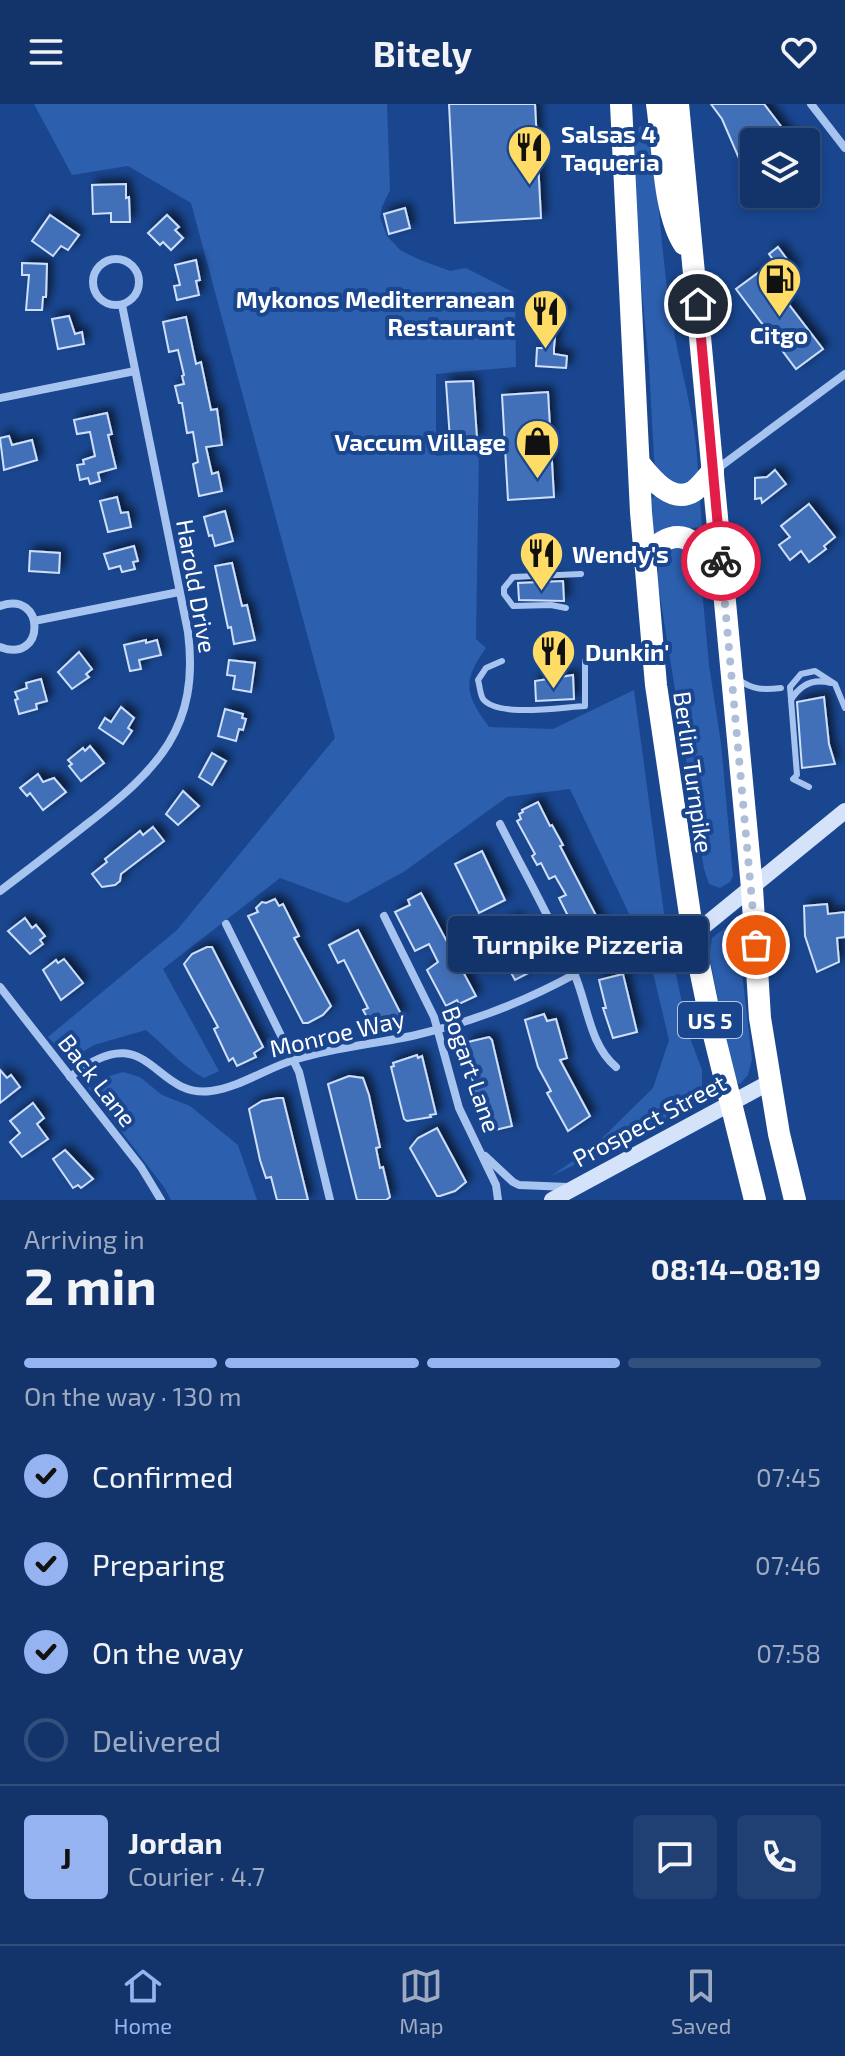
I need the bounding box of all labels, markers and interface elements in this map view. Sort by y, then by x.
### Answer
icon: menu [24,30,68,74]
icon: heart [777,30,821,74]
text: Bitely [373,31,472,74]
place label: Salsas 4 Taqueria [561,119,660,176]
restaurant icon: Salsas 4 Taqueria [506,123,554,186]
map controls [740,128,820,208]
button: layers [740,128,820,208]
fuel station icon: Citgo [755,256,803,319]
pin [664,270,732,338]
icon: home [676,282,720,326]
place label: Mykonos Mediterranean Restaurant [236,284,515,341]
restaurant icon: Mykonos Mediterranean Restaurant [522,288,570,351]
place label: Citgo [750,320,808,349]
shop icon: Vaccum Village [513,417,561,480]
place label: Vaccum Village [335,427,506,456]
street label: Harold Drive [171,517,223,655]
courier [681,521,761,601]
restaurant icon: Wendy's [517,529,565,592]
place label: Wendy's [572,539,669,568]
icon: bike [699,539,743,583]
restaurant icon: Dunkin' [530,627,578,690]
place label: Dunkin' [585,637,669,666]
street label: Berlin Turnpike [668,689,720,855]
pin [722,911,790,979]
callout: Turnpike Pizzeria [448,917,708,973]
icon: bag [734,923,778,967]
text: Turnpike Pizzeria [472,928,684,959]
street label: Bogart Lane [437,1002,507,1136]
road number: US 5 [678,1002,742,1038]
street label: Monroe Way [267,1003,408,1063]
street label: Back Lane [53,1028,143,1132]
street label: Prospect Street [568,1068,730,1172]
text: Arriving in [24,1223,145,1254]
text: 08:14–08:19 [651,1250,821,1286]
text: 2 min [24,1253,157,1315]
text: On the way · 130 m [24,1380,242,1411]
icon: check [24,1454,68,1498]
text: Confirmed [92,1458,233,1494]
text: 07:45 [756,1461,821,1492]
icon: check [24,1542,68,1586]
text: Preparing [92,1546,225,1582]
text: 07:46 [755,1549,821,1580]
icon: check [24,1630,68,1674]
text: On the way [92,1634,244,1670]
text: 07:58 [756,1637,821,1668]
text: Delivered [92,1722,221,1758]
button: chat [633,1815,717,1899]
button: phone [737,1815,821,1899]
text: Jordan [128,1824,223,1860]
text: J [60,1839,72,1875]
text: Courier · 4.7 [128,1860,265,1891]
tab: Home [114,1964,172,2038]
tab: Map [399,1964,444,2038]
tab: Saved [671,1964,731,2038]

